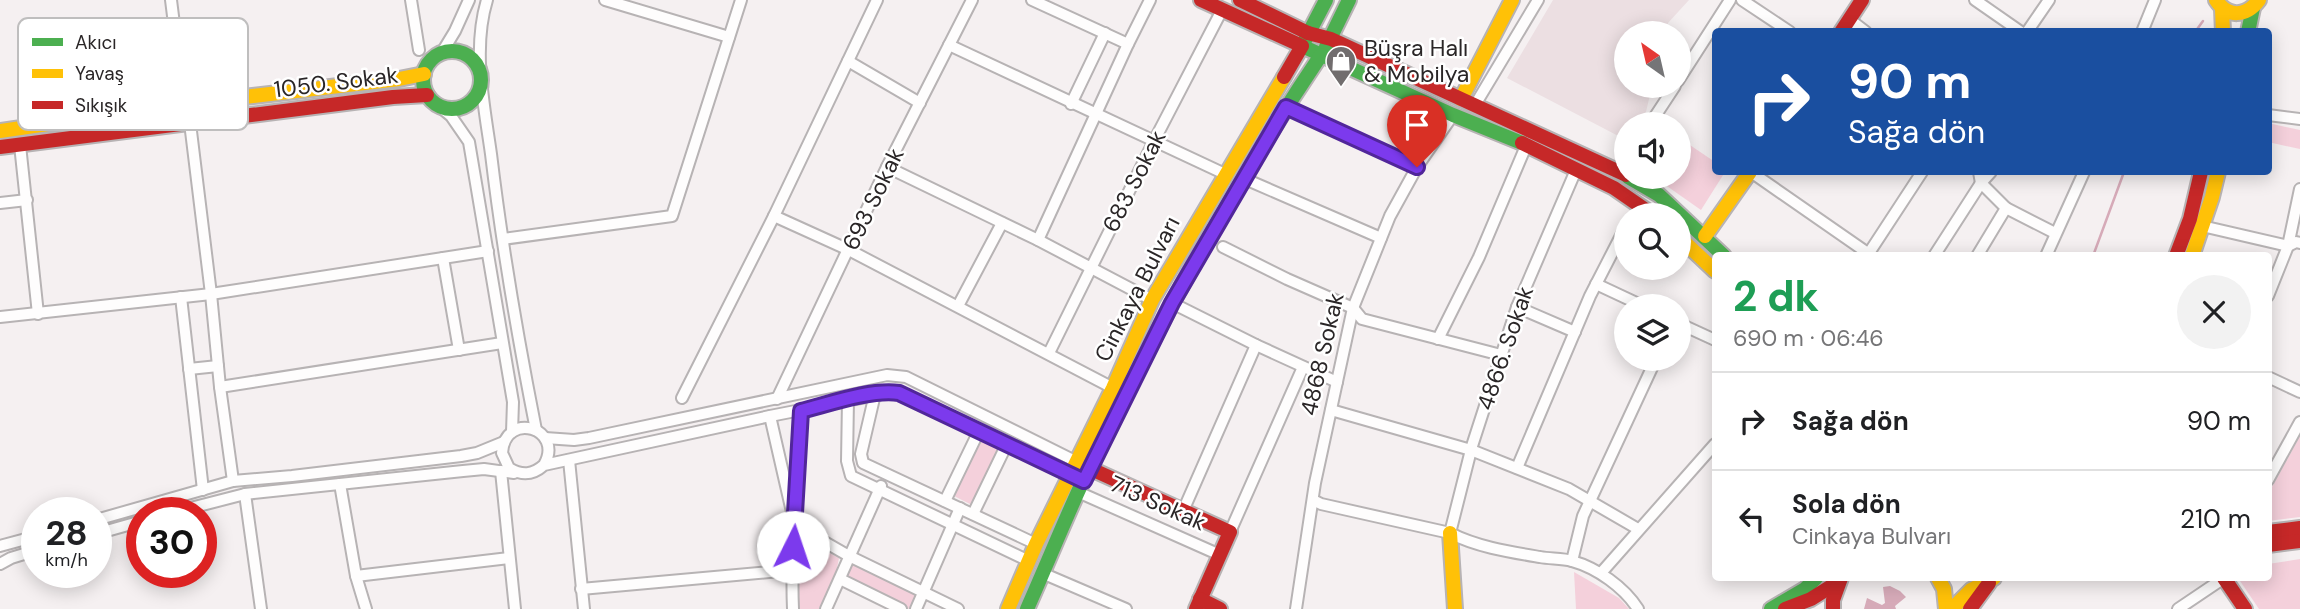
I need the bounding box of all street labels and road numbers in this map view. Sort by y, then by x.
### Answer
street label: 1050. Sokak [272,59,400,105]
street label: 683 Sokak [1095,125,1173,237]
street label: 693 Sokak [835,142,911,255]
street label: Cinkaya Bulvarı [1088,211,1186,367]
street label: 4866. Sokak [1470,282,1540,414]
street label: 4868 Sokak [1293,289,1351,418]
street label: 713 Sokak [1105,469,1211,538]

